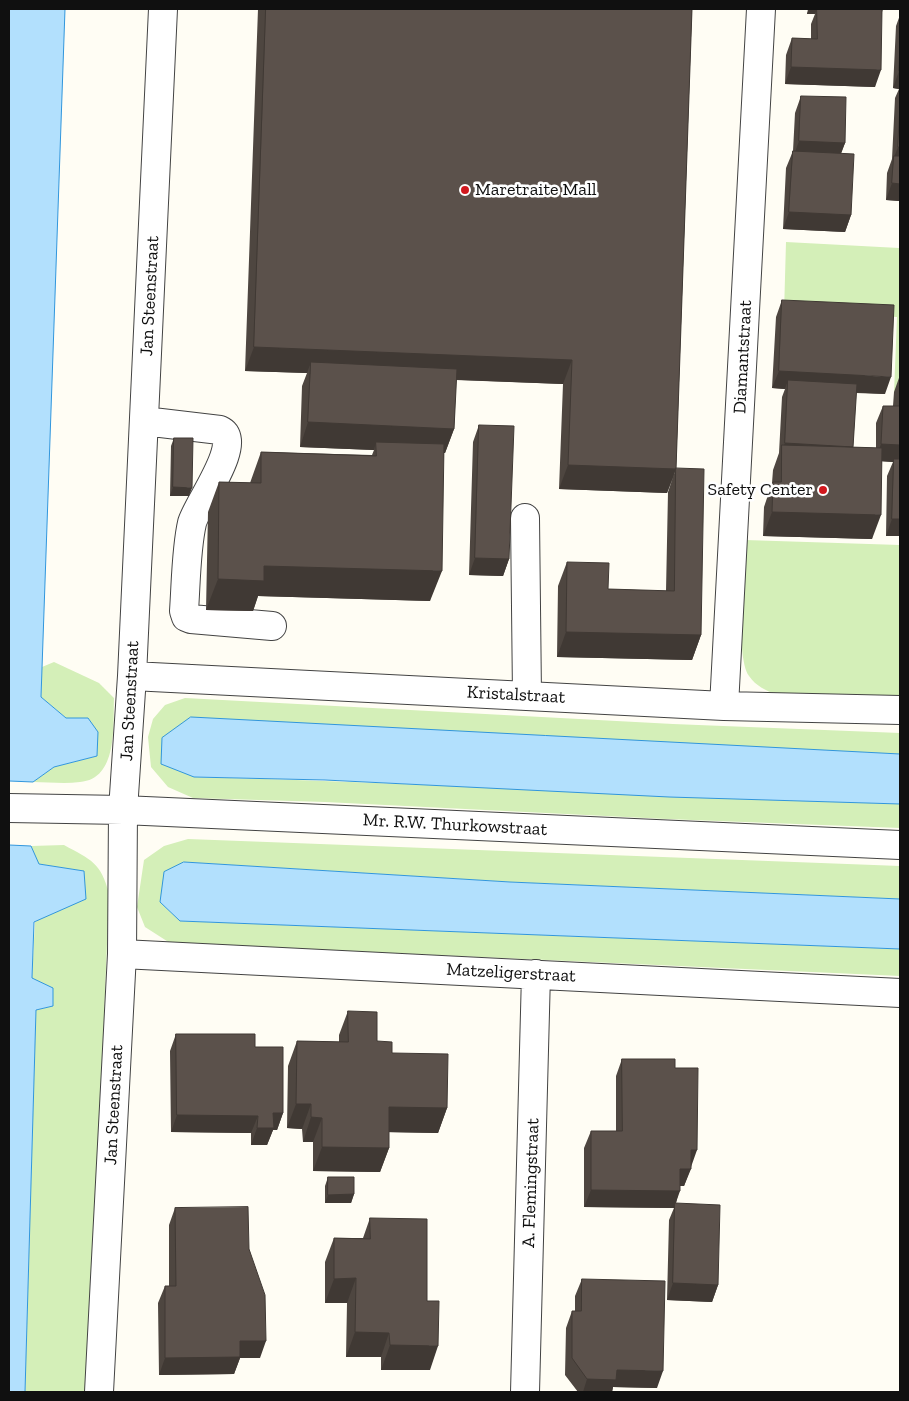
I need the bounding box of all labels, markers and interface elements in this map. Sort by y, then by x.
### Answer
place label: Maretraite Mall [475,179,597,201]
marker: Maretraite Mall [459,184,471,196]
street label: Jan Steenstraat [136,235,164,357]
street label: Diamantstraat [729,300,757,414]
place label: Safety Center [708,479,813,501]
marker: Safety Center [817,484,829,496]
street label: Jan Steenstraat [116,640,144,762]
street label: Kristalstraat [466,682,566,708]
street label: Mr. R.W. Thurkowstraat [362,809,548,841]
street label: Matzeligerstraat [446,959,576,987]
street label: Jan Steenstraat [100,1044,128,1166]
street label: A. Flemingstraat [518,1118,544,1248]

